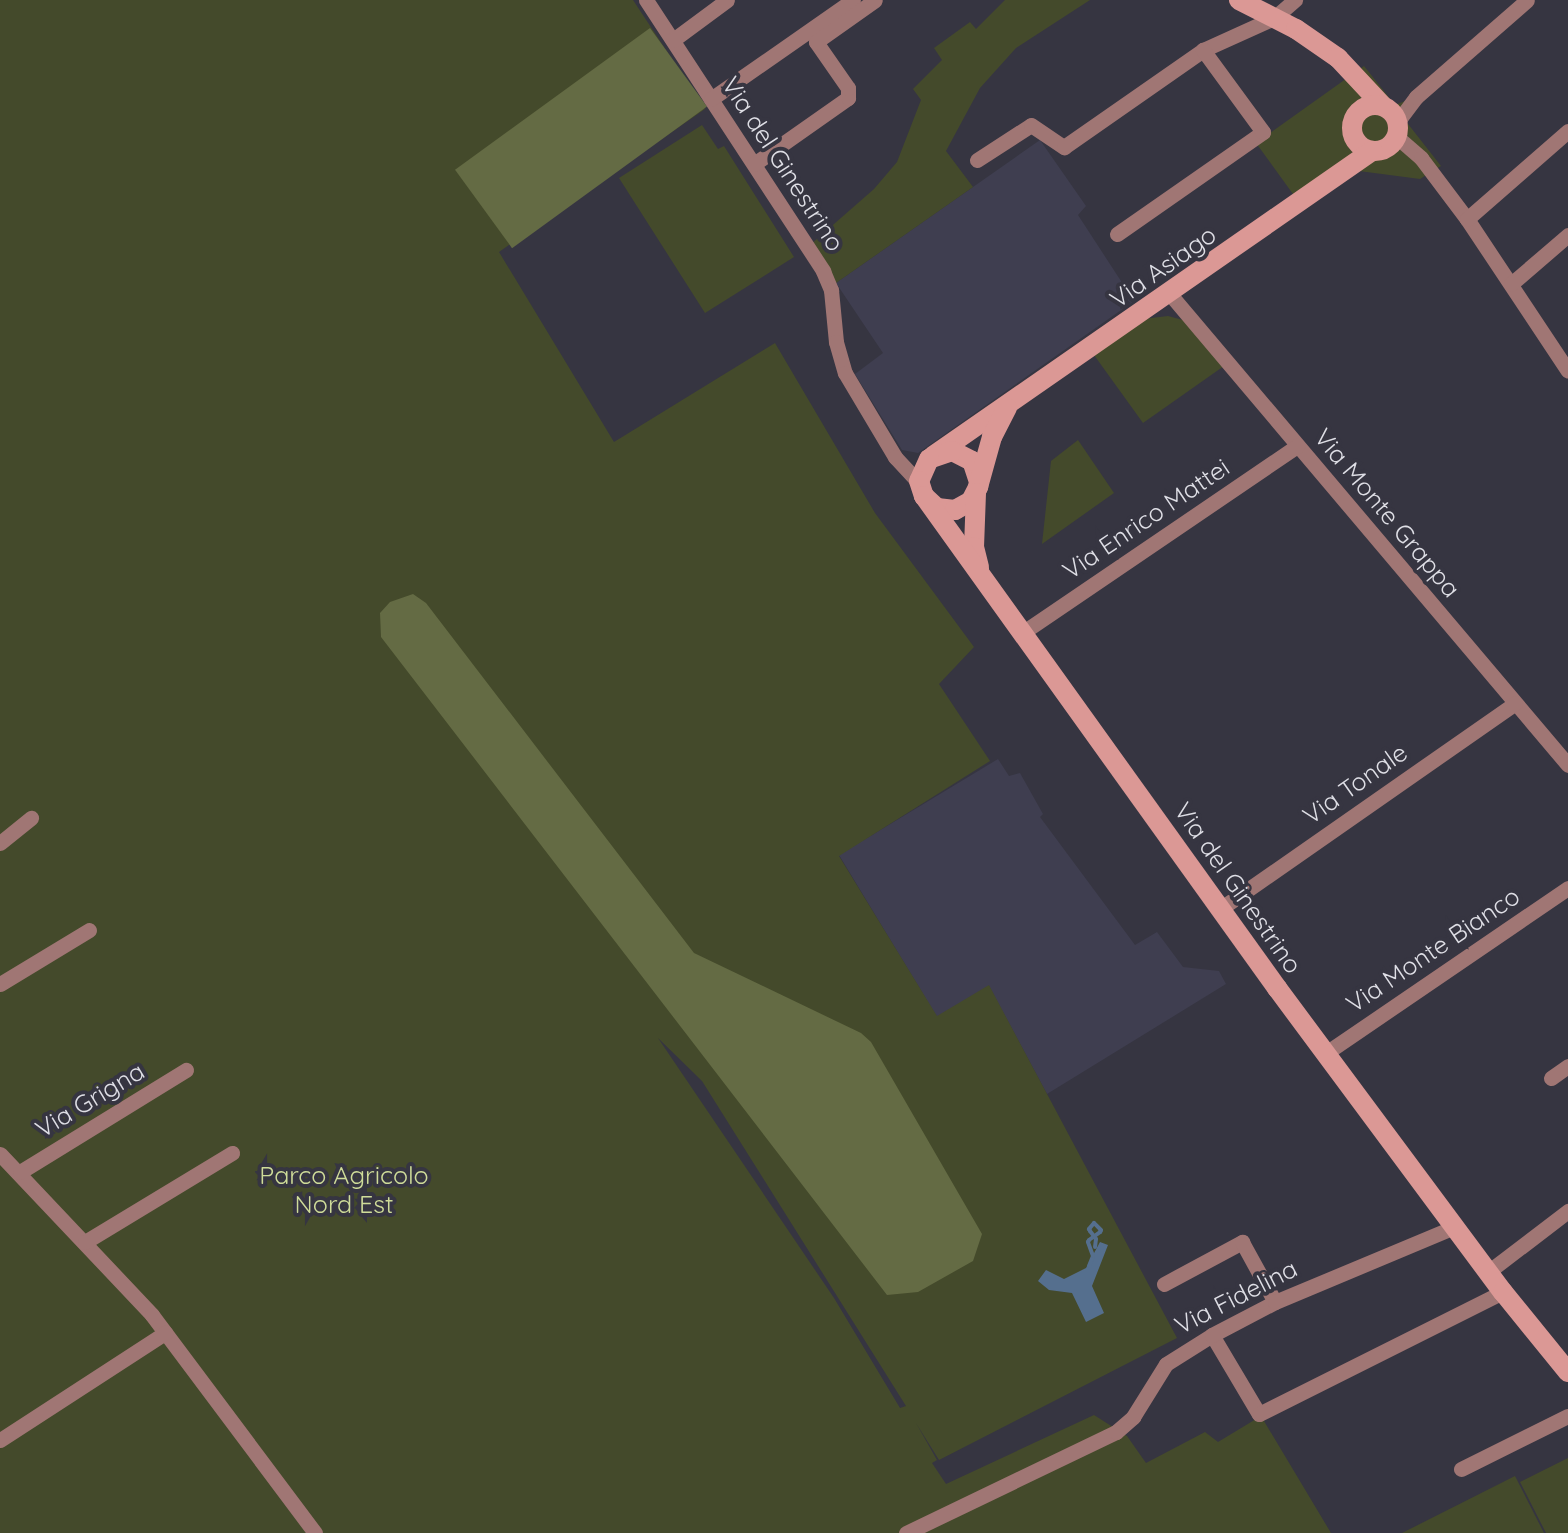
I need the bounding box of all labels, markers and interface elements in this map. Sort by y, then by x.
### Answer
street label: Via del Ginestrino [715,71,851,257]
street label: Via Asiago [1104,220,1222,314]
street label: Via Monte Grappa [1308,423,1466,603]
street label: Via Enrico Mattei [1057,452,1235,586]
street label: Via Tonale [1297,737,1413,831]
street label: Via del Ginestrino [1168,797,1308,979]
street label: Via Monte Bianco [1341,881,1525,1019]
street label: Via Grigna [30,1056,150,1144]
park label: Parco Agricolo Nord Est [259,1161,429,1220]
street label: Via Fidelina [1170,1253,1302,1341]

